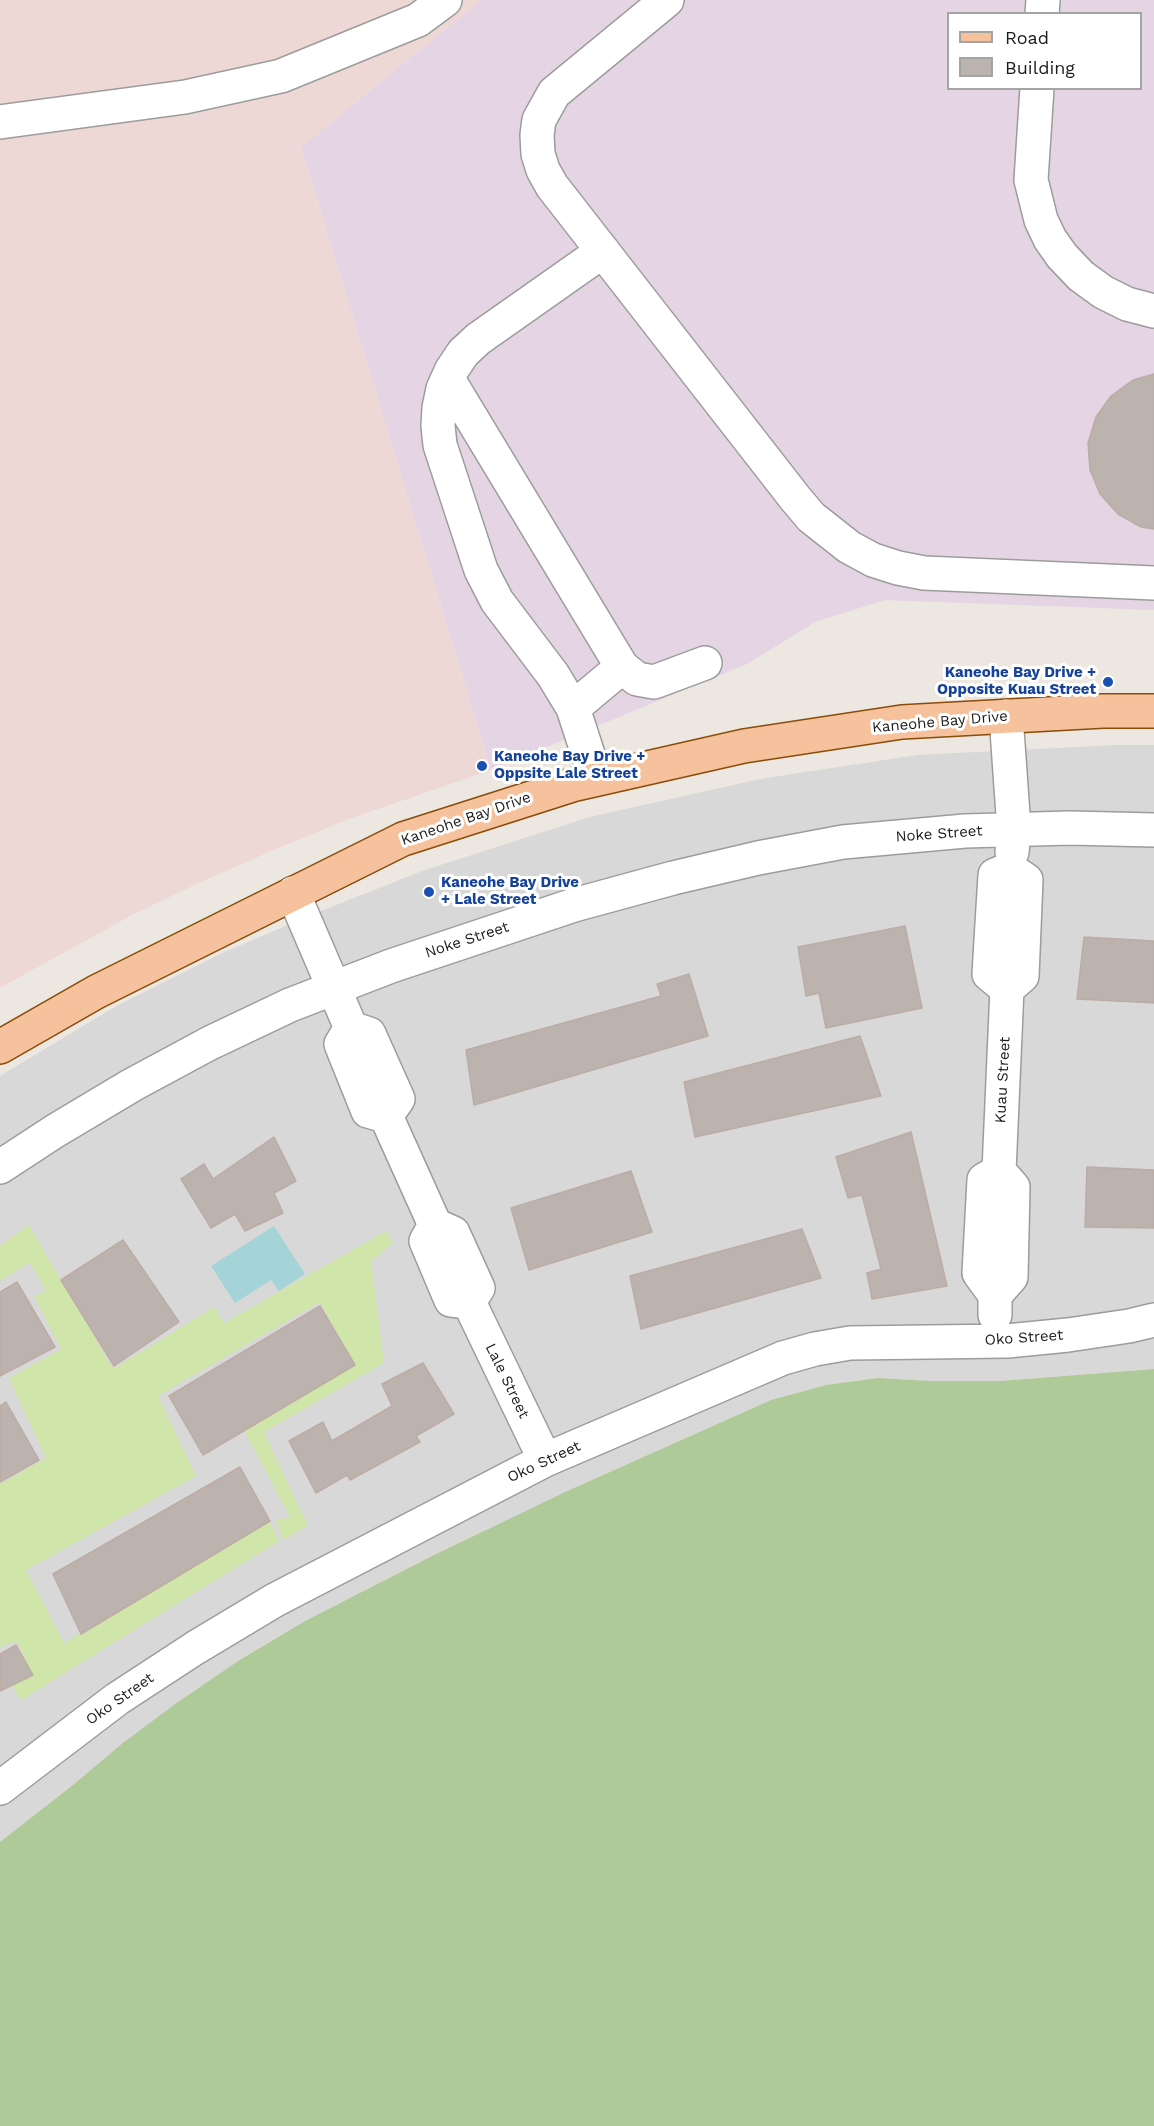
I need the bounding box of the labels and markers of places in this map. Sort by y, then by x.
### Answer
place label: Kaneohe Bay Drive + Opposite Kuau Street [937,664,1096,699]
marker: Kaneohe Bay Drive + Opposite Kuau Street [1101,675,1115,689]
place label: Kaneohe Bay Drive + Oppsite Lale Street [494,748,645,783]
marker: Kaneohe Bay Drive + Oppsite Lale Street [475,759,489,773]
place label: Kaneohe Bay Drive + Lale Street [441,874,579,909]
marker: Kaneohe Bay Drive + Lale Street [422,885,436,899]

